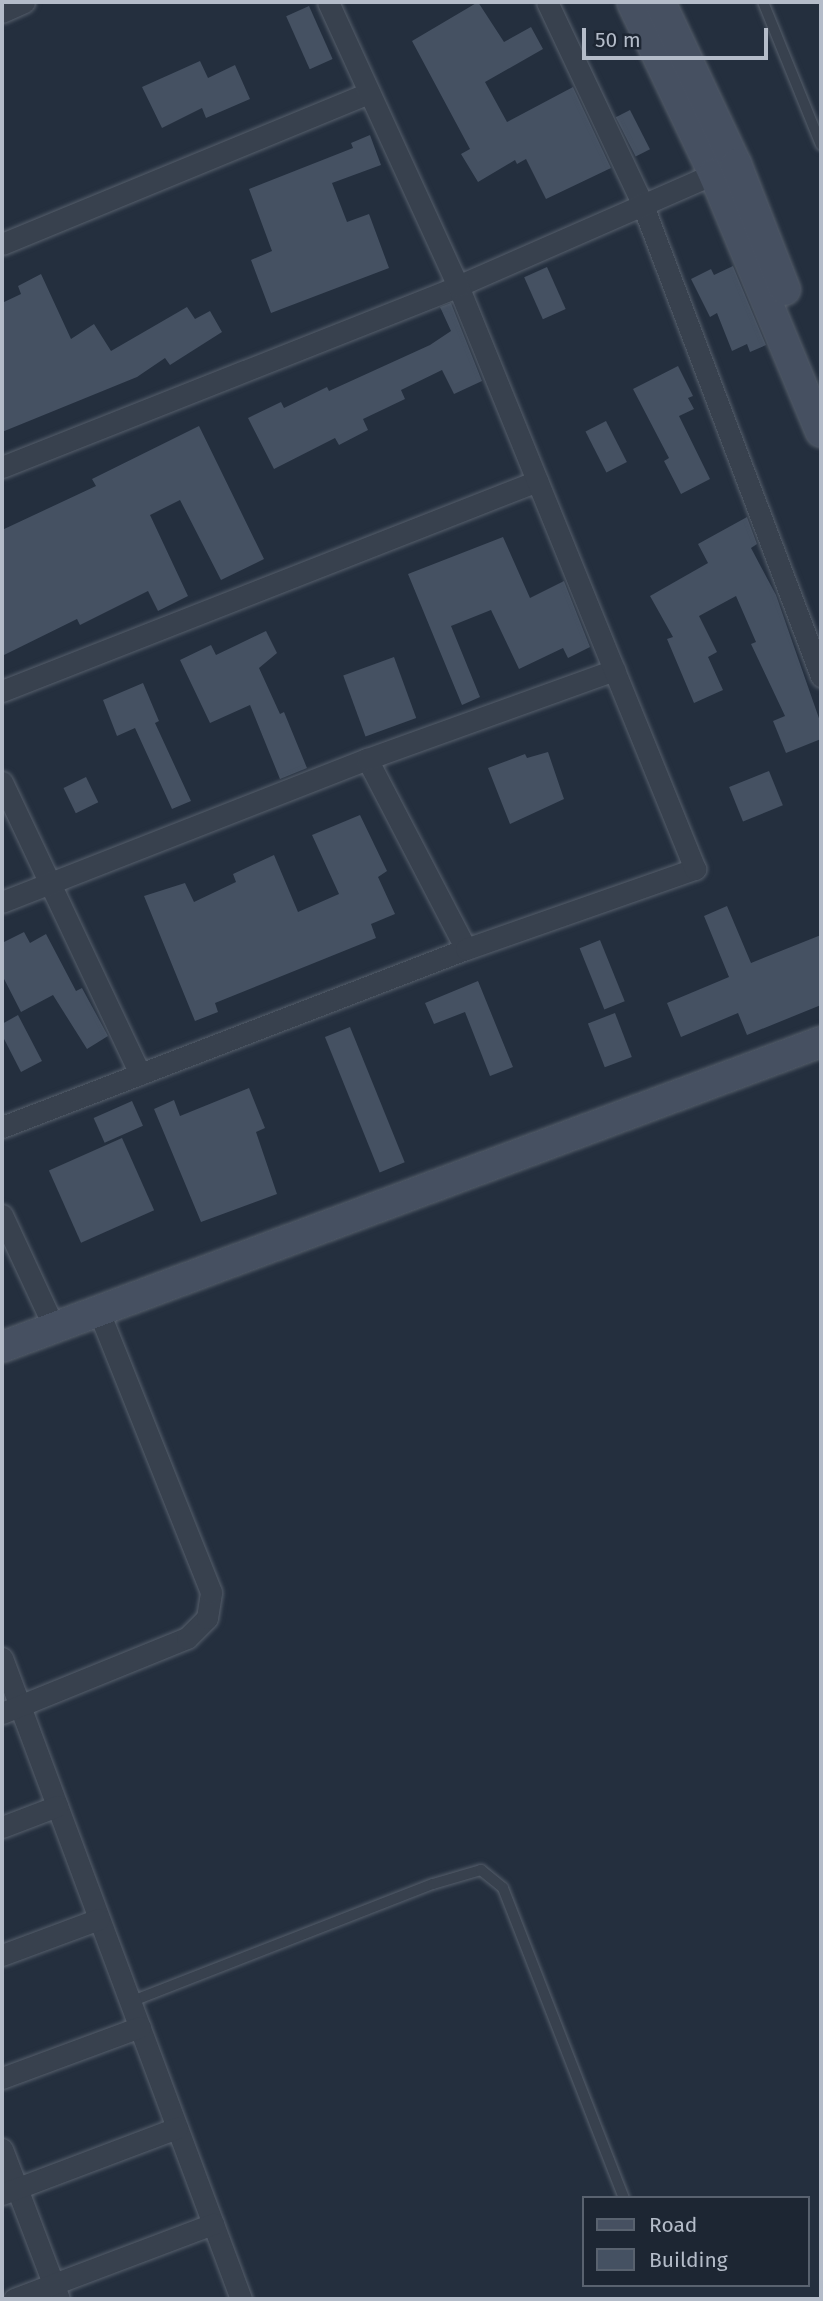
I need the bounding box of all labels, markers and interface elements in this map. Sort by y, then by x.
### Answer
scale bar [585,14,770,58]
text: 50 m [595,27,641,53]
legend [582,2196,809,2287]
text: Road [649,2212,697,2238]
text: Building [649,2247,728,2273]

